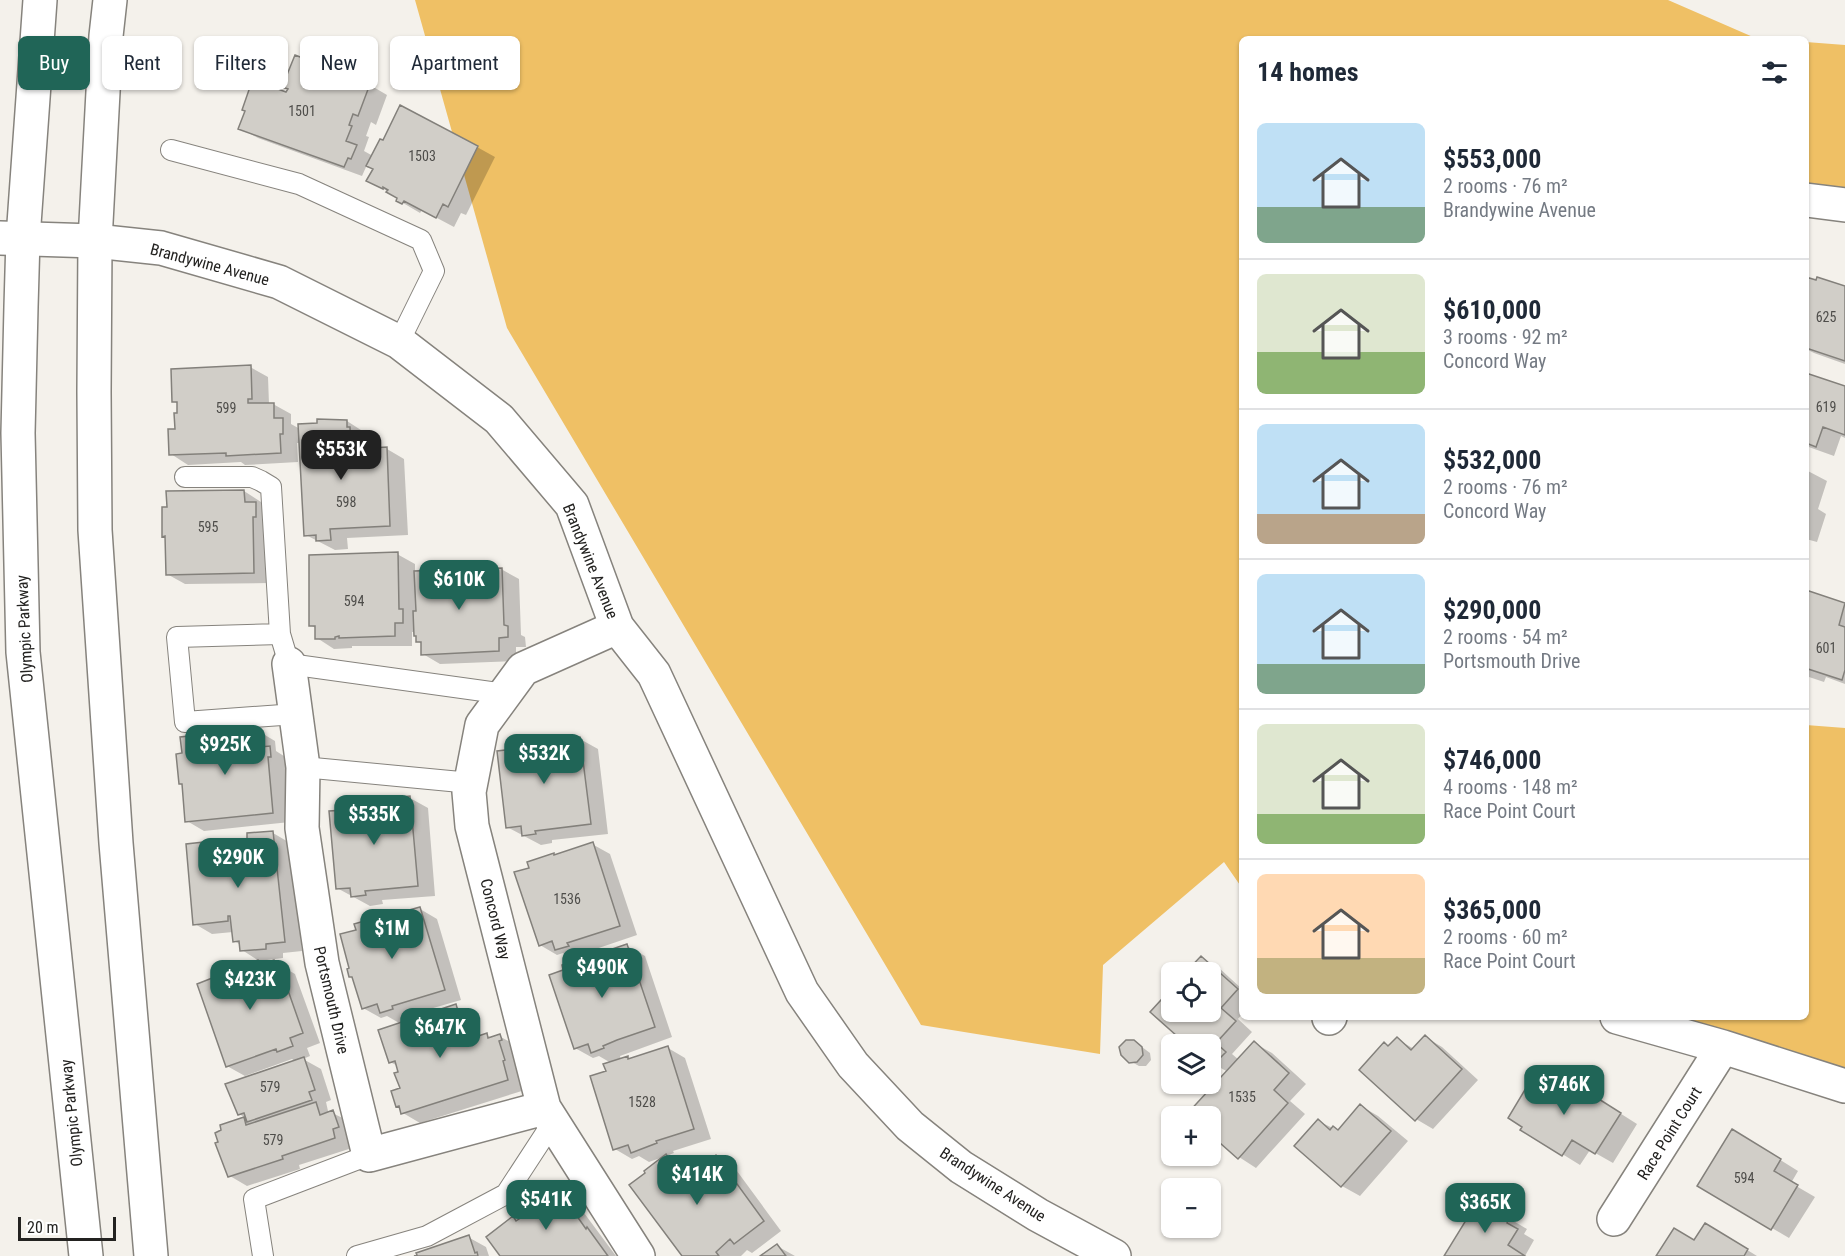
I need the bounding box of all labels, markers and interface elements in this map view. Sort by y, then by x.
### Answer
chip: Buy [18,36,90,90]
chip: Rent [102,36,182,90]
chip: Filters [194,36,288,90]
chip: New [300,36,378,90]
chip: Apartment [390,36,520,90]
icon: filters [1758,56,1791,89]
text: 14 homes [1257,57,1359,87]
house number: 1501 [288,103,316,119]
text: $553,000 [1443,144,1541,174]
icon: home [1305,147,1377,219]
house number: 1503 [408,148,436,164]
text: 2 rooms · 76 m² [1443,174,1568,198]
text: Brandywine Avenue [1443,198,1596,222]
street label: Brandywine Avenue [148,239,271,289]
text: $610,000 [1443,295,1541,325]
icon: home [1305,298,1377,370]
house number: 625 [1816,309,1836,325]
text: 3 rooms · 92 m² [1443,325,1568,349]
text: Concord Way [1443,349,1546,373]
house number: 619 [1816,399,1836,415]
house number: 599 [216,400,236,416]
pin: $553K [299,430,383,481]
text: $553K [315,437,367,461]
text: $532,000 [1443,445,1541,475]
icon: home [1305,448,1377,520]
text: 2 rooms · 76 m² [1443,475,1568,499]
house number: 598 [336,494,356,510]
text: Concord Way [1443,499,1546,523]
street label: Brandywine Avenue [559,501,622,621]
house number: 595 [198,519,218,535]
pin: $610K [417,560,501,611]
text: $610K [433,567,485,591]
street label: Olympic Parkway [12,574,37,683]
house number: 594 [344,593,364,609]
text: $290,000 [1443,595,1541,625]
icon: home [1305,598,1377,670]
text: 2 rooms · 54 m² [1443,625,1568,649]
house number: 601 [1816,640,1836,656]
text: Portsmouth Drive [1443,649,1580,673]
pin: $925K [183,725,267,776]
text: $925K [199,732,251,756]
pin: $532K [502,734,586,785]
text: $532K [518,741,570,765]
text: $746,000 [1443,745,1541,775]
icon: home [1305,748,1377,820]
text: 4 rooms · 148 m² [1443,775,1578,799]
pin: $535K [332,795,416,846]
text: Race Point Court [1443,799,1576,823]
text: $535K [348,802,400,826]
pin: $290K [196,838,280,889]
text: $290K [212,845,264,869]
street label: Concord Way [476,877,515,962]
house number: 1536 [553,891,581,907]
text: $365,000 [1443,895,1541,925]
icon: home [1305,898,1377,970]
pin: $1M [363,909,421,960]
text: $1M [374,916,410,940]
text: 2 rooms · 60 m² [1443,925,1568,949]
street label: Portsmouth Drive [310,944,353,1056]
pin: $490K [560,948,644,999]
text: Race Point Court [1443,949,1576,973]
text: $490K [576,955,628,979]
pin: $423K [208,960,292,1011]
map controls [1161,962,1221,1238]
button: locate [1161,962,1221,1022]
text: $423K [224,967,276,991]
pin: $647K [398,1008,482,1059]
text: $647K [414,1015,466,1039]
button: layers [1161,1034,1221,1094]
street label: Olympic Parkway [56,1058,87,1168]
pin: $746K [1522,1065,1606,1116]
text: $746K [1538,1072,1590,1096]
house number: 579 [260,1079,280,1095]
street label: Race Point Court [1633,1083,1706,1183]
house number: 1535 [1228,1089,1256,1105]
house number: 1528 [628,1094,656,1110]
button: + [1161,1106,1221,1166]
house number: 579 [263,1132,283,1148]
street label: Brandywine Avenue [936,1143,1049,1226]
pin: $414K [655,1155,739,1206]
text: $414K [671,1162,723,1186]
house number: 594 [1734,1170,1754,1186]
button: − [1161,1178,1221,1238]
pin: $541K [504,1180,588,1231]
pin: $365K [1443,1183,1527,1234]
text: $541K [520,1187,572,1211]
text: $365K [1459,1190,1511,1214]
scale bar [18,1214,116,1242]
text: 20 m [27,1218,59,1237]

